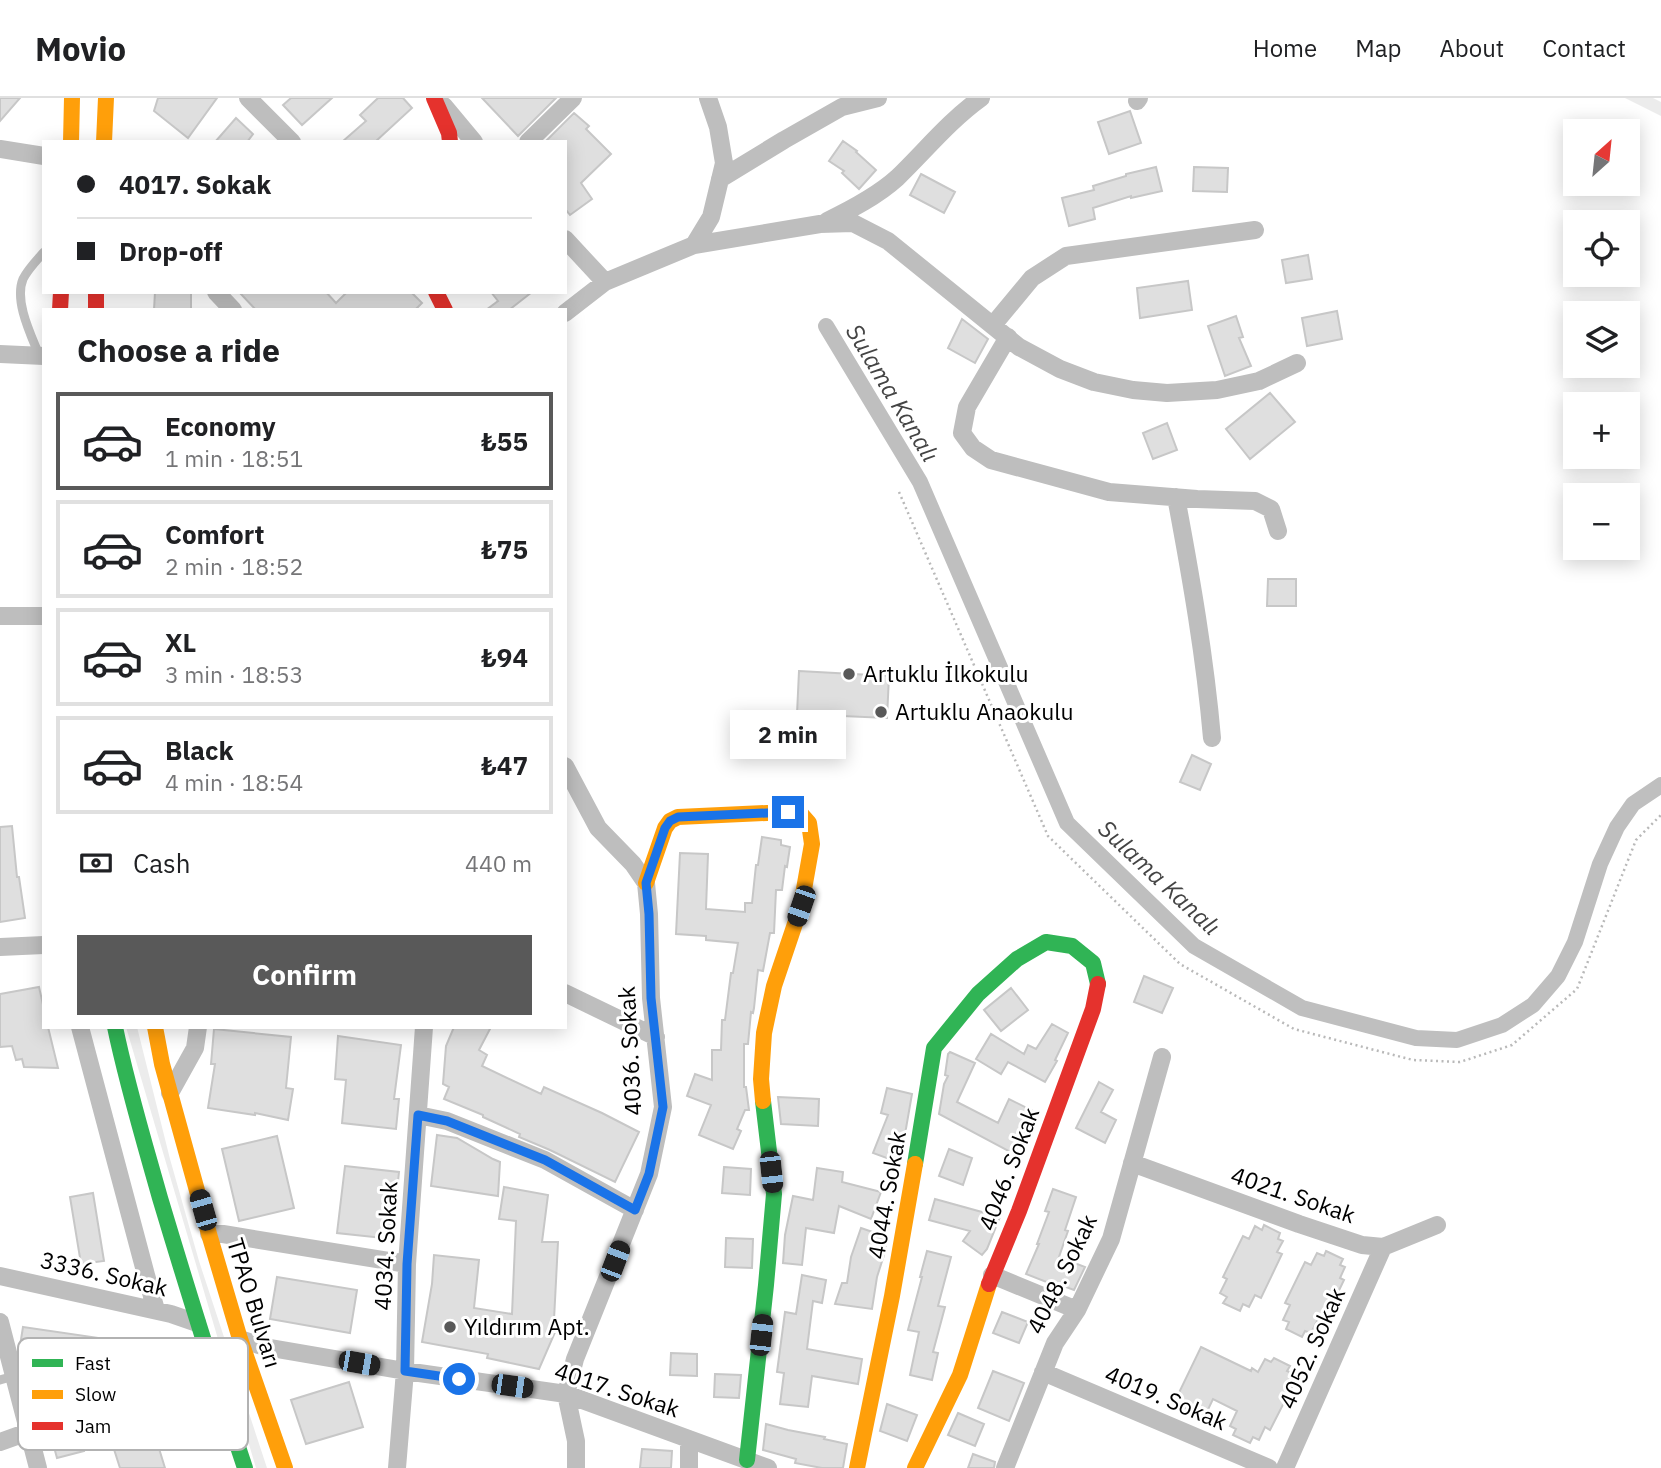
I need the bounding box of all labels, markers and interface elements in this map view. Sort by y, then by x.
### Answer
text: Movio [35,27,126,70]
text: Home [1253,32,1317,64]
text: Map [1355,32,1401,64]
text: About [1439,32,1504,64]
text: Contact [1542,32,1626,64]
north arrow [1563,119,1640,196]
map controls [1563,119,1640,560]
text: 4017. Sokak [119,167,271,201]
button: locate [1563,210,1640,287]
text: Drop-off [119,234,222,268]
button: layers [1563,301,1640,378]
water label: Sulama Kanalı [839,318,947,467]
text: Choose a ride [77,329,280,371]
button: + [1563,392,1640,469]
text: Economy [165,409,276,443]
icon: car [81,410,144,473]
text: ₺55 [481,424,528,458]
text: 1 min · 18:51 [165,443,303,473]
button: − [1563,483,1640,560]
text: Comfort [165,517,264,551]
icon: car [81,518,144,581]
text: ₺75 [481,532,528,566]
text: 2 min · 18:52 [165,551,303,581]
text: XL [165,625,196,659]
icon: car [81,626,144,689]
text: ₺94 [481,640,528,674]
place label: Artuklu İlkokulu [863,658,1029,688]
text: 3 min · 18:53 [165,659,303,689]
marker: Artuklu İlkokulu [841,666,857,682]
place label: Artuklu Anaokulu [895,696,1074,726]
marker: Artuklu Anaokulu [873,704,889,720]
callout: 2 min [730,710,846,760]
text: 2 min [758,719,818,749]
text: Black [165,733,233,767]
icon: car [81,734,144,797]
text: ₺47 [481,748,528,782]
text: 4 min · 18:54 [165,767,303,797]
route end [772,796,804,828]
water label: Sulama Kanalı [1092,812,1228,942]
icon: cash [77,844,115,882]
text: Cash [133,846,190,880]
text: 440 m [465,848,532,878]
car [785,883,818,929]
button: Confirm [77,935,532,1015]
street label: 4036. Sokak [611,986,647,1117]
street label: 4046. Sokak [971,1103,1045,1234]
street label: 4044. Sokak [860,1128,912,1261]
car [759,1150,784,1194]
street label: 4021. Sokak [1227,1159,1359,1229]
street label: 4034. Sokak [367,1180,403,1311]
car [188,1187,219,1233]
street label: 4048. Sokak [1019,1209,1103,1338]
street label: TPAO Bulvarı [221,1234,289,1371]
car [598,1238,633,1284]
street label: 3336. Sokak [38,1244,171,1302]
street label: 4052. Sokak [1271,1282,1351,1413]
place label: Yıldırım Apt. [464,1311,590,1341]
car [749,1313,774,1357]
marker: Yıldırım Apt. [442,1319,458,1335]
legend [18,1338,248,1450]
car [337,1349,382,1377]
text: Fast [75,1351,111,1375]
street label: 4017. Sokak [551,1355,684,1423]
street label: 4019. Sokak [1101,1358,1232,1436]
route start [443,1363,475,1395]
car [490,1373,535,1399]
text: Slow [75,1382,116,1406]
text: Jam [75,1414,111,1438]

